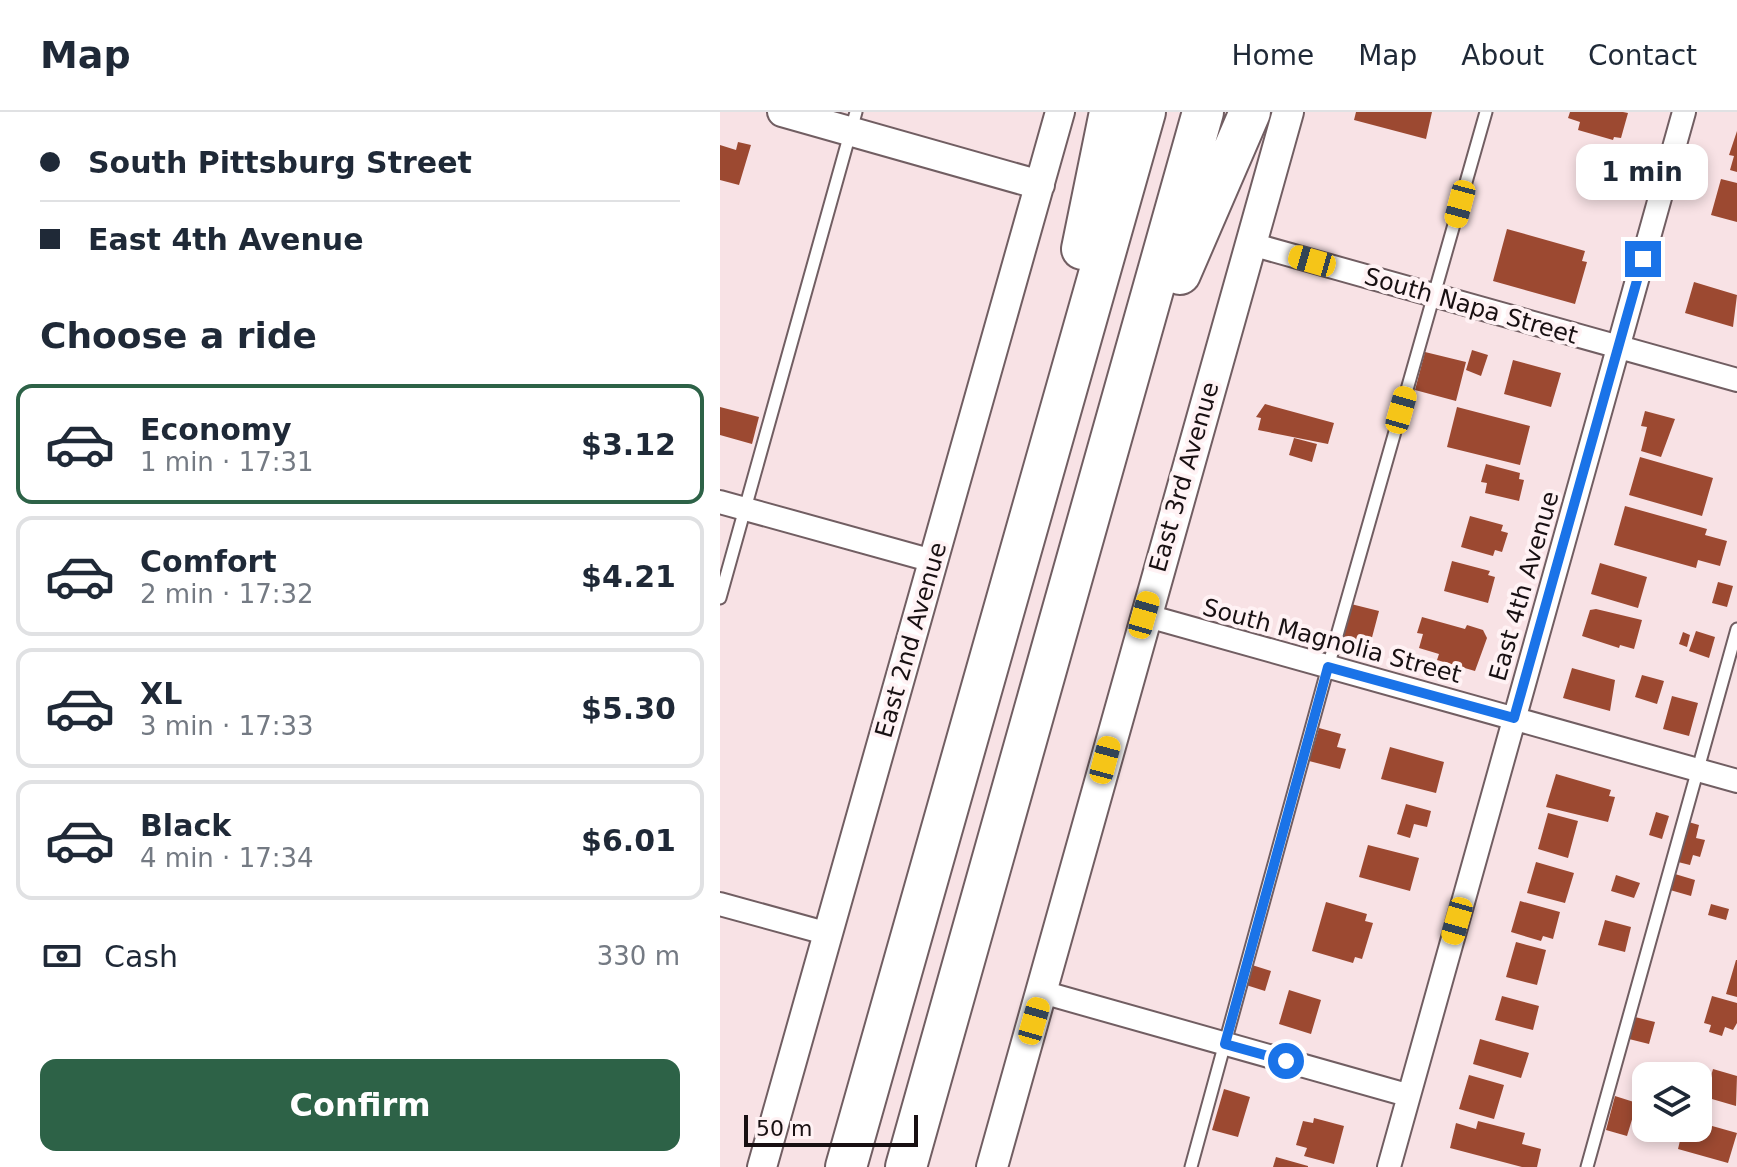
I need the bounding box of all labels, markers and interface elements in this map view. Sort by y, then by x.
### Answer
text: Map [40,33,131,77]
text: Home [1231,39,1314,72]
text: Map [1358,39,1417,72]
text: About [1461,39,1544,72]
text: Contact [1588,39,1697,72]
callout: 1 min [1577,143,1709,199]
text: South Pittsburg Street [88,145,472,180]
text: 1 min [1601,157,1683,187]
car [1442,178,1478,230]
text: East 4th Avenue [88,222,364,257]
route end [1625,241,1661,277]
car [1286,243,1338,279]
street label: South Napa Street [1361,262,1581,350]
text: Choose a ride [40,315,317,356]
street label: East 3rd Avenue [1144,379,1224,575]
car [1383,384,1419,436]
icon: car [44,408,116,480]
text: Economy [140,412,292,447]
text: $3.12 [581,427,676,462]
text: 1 min · 17:31 [140,447,314,477]
street label: East 4th Avenue [1484,488,1564,684]
street label: East 2nd Avenue [870,539,952,741]
icon: car [44,540,116,612]
text: Comfort [140,544,277,579]
text: $4.21 [581,559,676,594]
text: 2 min · 17:32 [140,579,314,609]
car [1126,589,1162,641]
street label: South Magnolia Street [1200,593,1464,689]
icon: car [44,672,116,744]
text: XL [140,676,182,711]
text: $5.30 [581,691,676,726]
text: 3 min · 17:33 [140,711,314,741]
car [1087,734,1123,786]
icon: car [44,804,116,876]
text: Black [140,808,231,843]
text: $6.01 [581,823,676,858]
text: 4 min · 17:34 [140,843,314,873]
car [1439,895,1475,947]
icon: cash [40,934,84,978]
text: Cash [104,939,178,974]
text: 330 m [597,941,680,971]
car [1016,995,1052,1047]
route start [1268,1043,1304,1079]
button: Confirm [40,1059,680,1151]
map controls [1632,1062,1712,1142]
button: layers [1632,1062,1712,1142]
scale bar [744,1111,918,1147]
text: 50 m [756,1116,812,1141]

